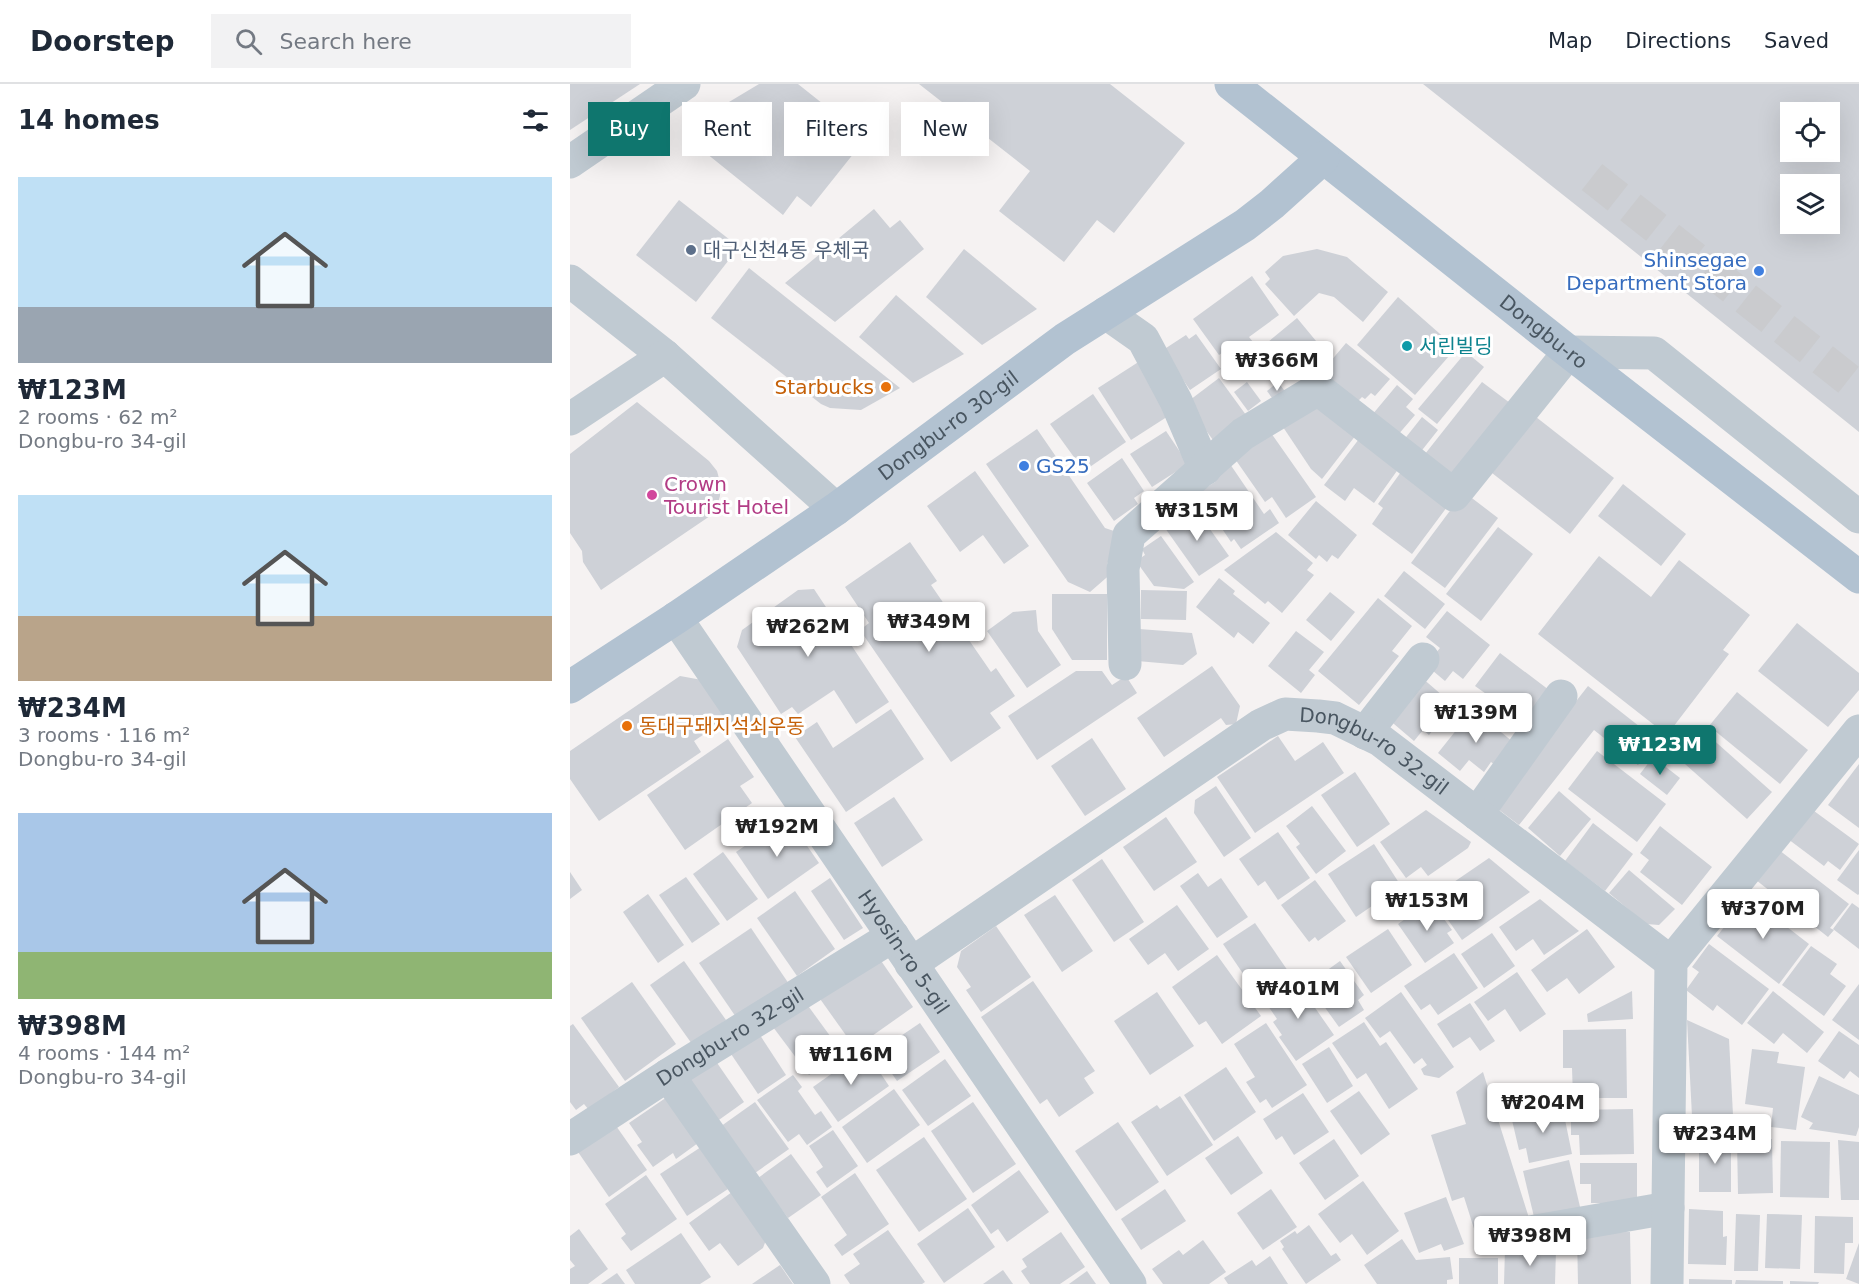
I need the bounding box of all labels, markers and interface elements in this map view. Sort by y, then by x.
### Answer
search box [211,14,631,68]
text: Doorstep [30,25,175,58]
icon: search [232,25,265,58]
text: Search here [280,29,412,54]
text: Map [1548,29,1592,53]
text: Directions [1625,29,1731,53]
text: Saved [1764,29,1829,53]
chip: Buy [588,102,670,156]
chip: Rent [682,102,772,156]
chip: Filters [784,102,889,156]
chip: New [901,102,989,156]
map controls [1780,102,1840,234]
button: locate [1780,102,1840,162]
icon: filters [519,104,552,137]
text: 14 homes [18,105,160,135]
button: layers [1780,174,1840,234]
icon: home [231,216,339,324]
place label: 대구신천4동 우체국 [703,238,869,262]
marker: 대구신천4동 우체국 [684,243,698,257]
place label: Shinsegae Department Stora [1566,248,1747,295]
marker: Shinsegae Department Stora [1752,264,1766,278]
street label: Dongbu-ro [1495,290,1593,374]
place label: 서린빌딩 [1419,334,1493,358]
marker: 서린빌딩 [1400,339,1414,353]
pin: ₩366M [1235,341,1319,392]
text: ₩366M [1235,348,1319,372]
street label: Dongbu-ro 30-gil [874,366,1023,485]
text: ₩123M [18,375,127,405]
place label: Starbucks [775,375,874,399]
marker: Starbucks [879,380,893,394]
text: 2 rooms · 62 m² [18,405,178,429]
text: Dongbu-ro 34-gil [18,429,186,453]
place label: GS25 [1036,454,1090,478]
marker: GS25 [1017,459,1031,473]
place label: Crown Tourist Hotel [663,472,789,519]
marker: Crown Tourist Hotel [645,488,659,502]
pin: ₩315M [1155,491,1239,542]
text: ₩315M [1155,498,1239,522]
icon: home [231,534,339,642]
pin: ₩349M [887,602,971,653]
pin: ₩262M [766,607,850,658]
text: ₩349M [887,609,971,633]
text: ₩262M [766,614,850,638]
text: ₩234M [18,693,127,723]
pin: ₩139M [1434,693,1518,744]
text: ₩139M [1434,700,1518,724]
street label: Dongbu-ro 32-gil [1299,703,1453,800]
place label: 동대구돼지석쇠우동 [639,714,805,738]
marker: 동대구돼지석쇠우동 [620,719,634,733]
text: 3 rooms · 116 m² [18,723,190,747]
pin: ₩123M [1618,725,1702,776]
text: ₩123M [1618,732,1702,756]
text: Dongbu-ro 34-gil [18,747,186,771]
pin: ₩192M [735,807,819,858]
text: ₩192M [735,814,819,838]
icon: home [231,852,339,960]
pin: ₩153M [1385,881,1469,932]
street label: Hyosin-ro 5-gil [853,885,954,1019]
text: ₩153M [1385,888,1469,912]
pin: ₩370M [1721,889,1805,940]
text: ₩370M [1721,896,1805,920]
pin: ₩401M [1256,969,1340,1020]
text: ₩401M [1256,976,1340,1000]
street label: Dongbu-ro 32-gil [652,982,808,1091]
text: ₩398M [18,1011,127,1041]
pin: ₩116M [809,1035,893,1086]
text: 4 rooms · 144 m² [18,1041,190,1065]
text: ₩116M [809,1042,893,1066]
text: Dongbu-ro 34-gil [18,1065,186,1089]
pin: ₩204M [1501,1083,1585,1134]
text: ₩204M [1501,1090,1585,1114]
pin: ₩234M [1673,1114,1757,1165]
text: ₩234M [1673,1121,1757,1145]
pin: ₩398M [1488,1216,1572,1267]
text: ₩398M [1488,1223,1572,1247]

